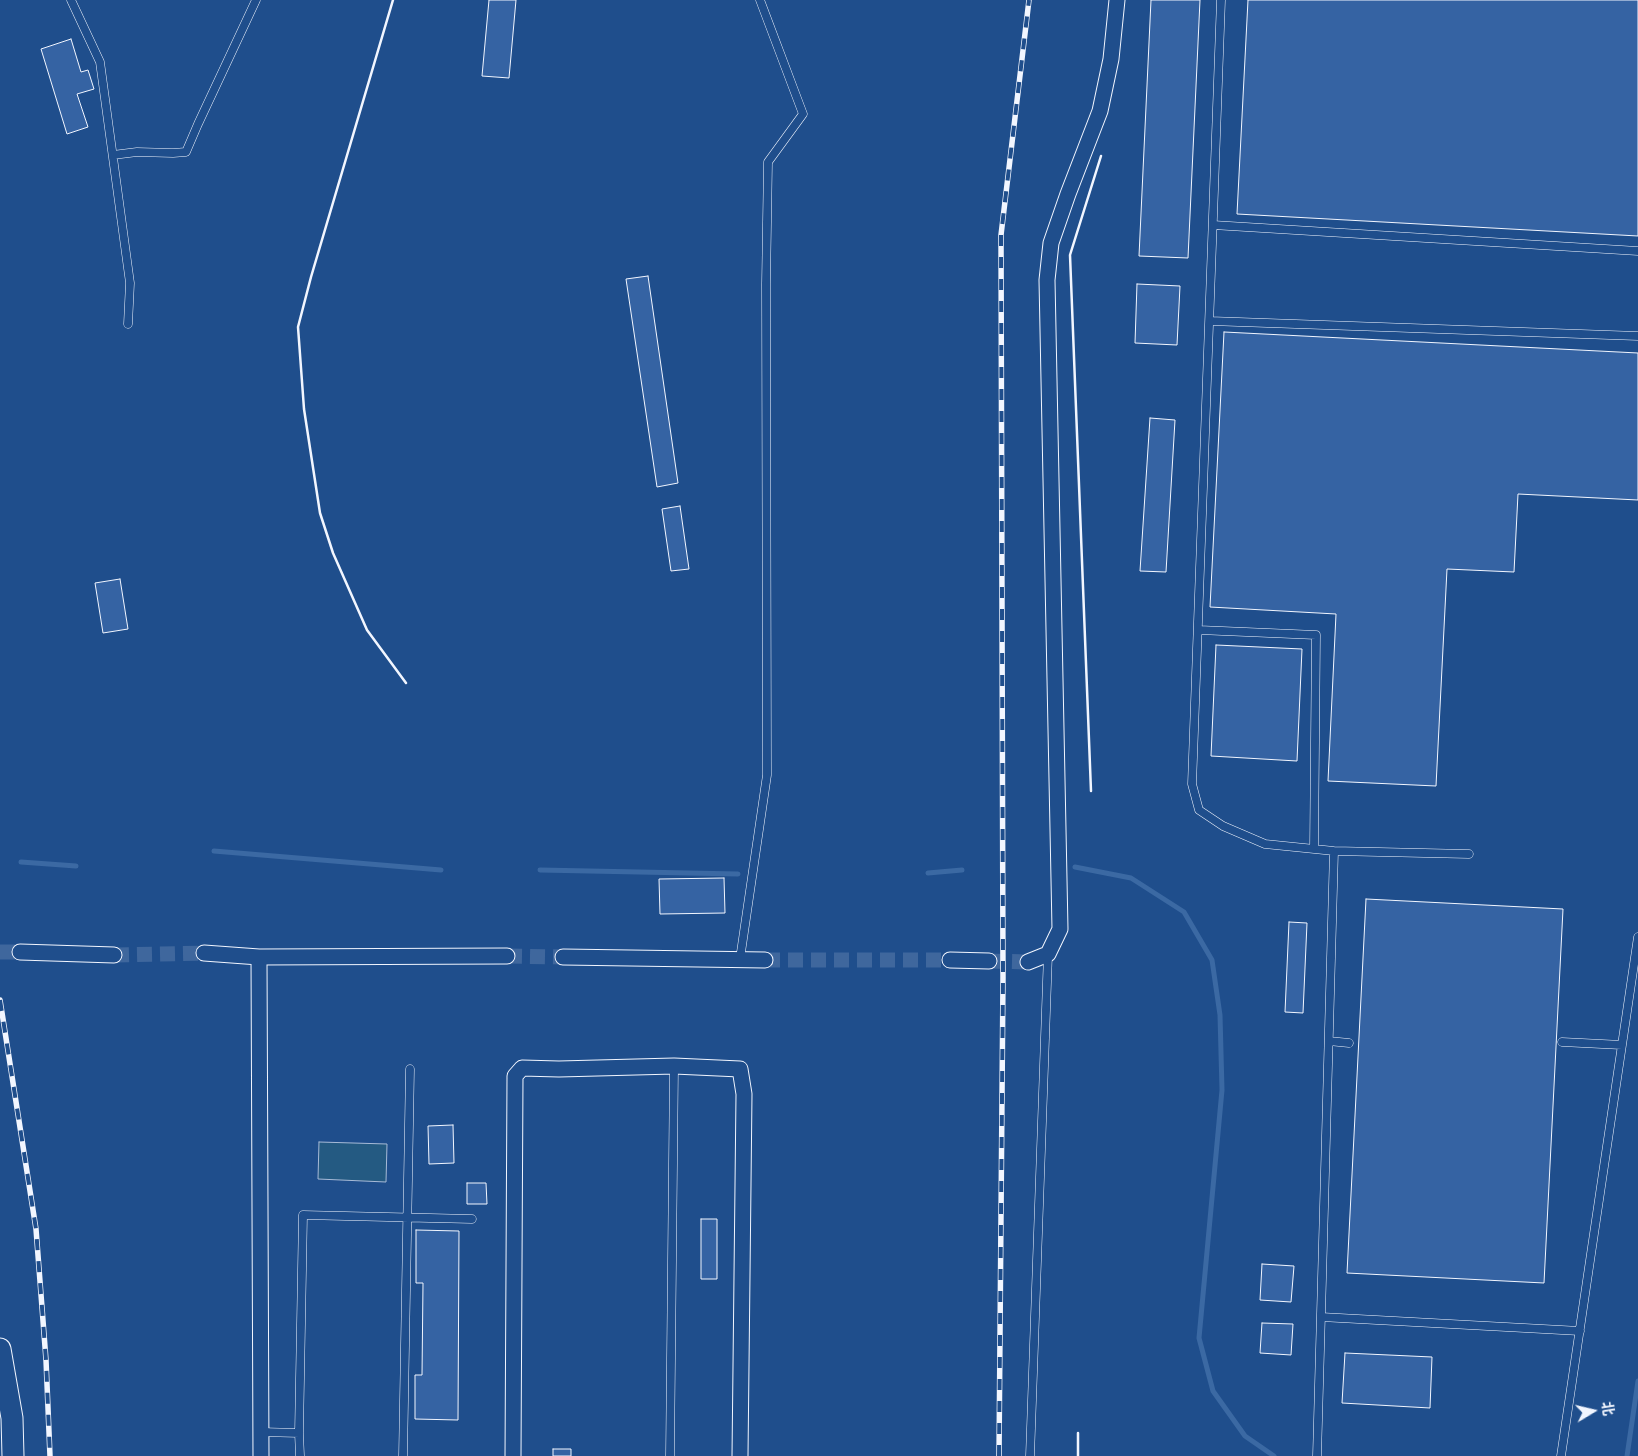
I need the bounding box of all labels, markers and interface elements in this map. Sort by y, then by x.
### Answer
north arrow [1568,1386,1618,1436]
text: 北 [1598,1400,1618,1417]

